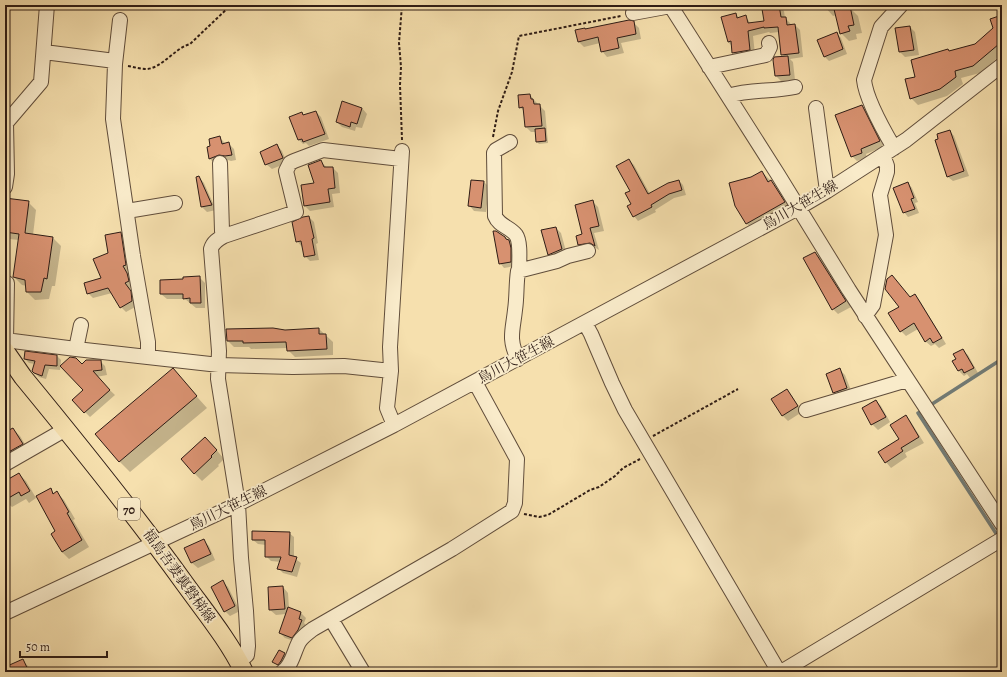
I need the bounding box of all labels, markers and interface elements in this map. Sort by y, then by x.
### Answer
street label: 鳥川大笹生線 [759,176,841,234]
street label: 鳥川大笹生線 [474,332,558,388]
street label: 鳥川大笹生線 [186,481,270,535]
road number: 70 [118,498,140,520]
street label: 福島吾妻裏磐梯線 [138,525,220,627]
scale bar [20,633,107,659]
text: 50 m [26,639,50,655]

